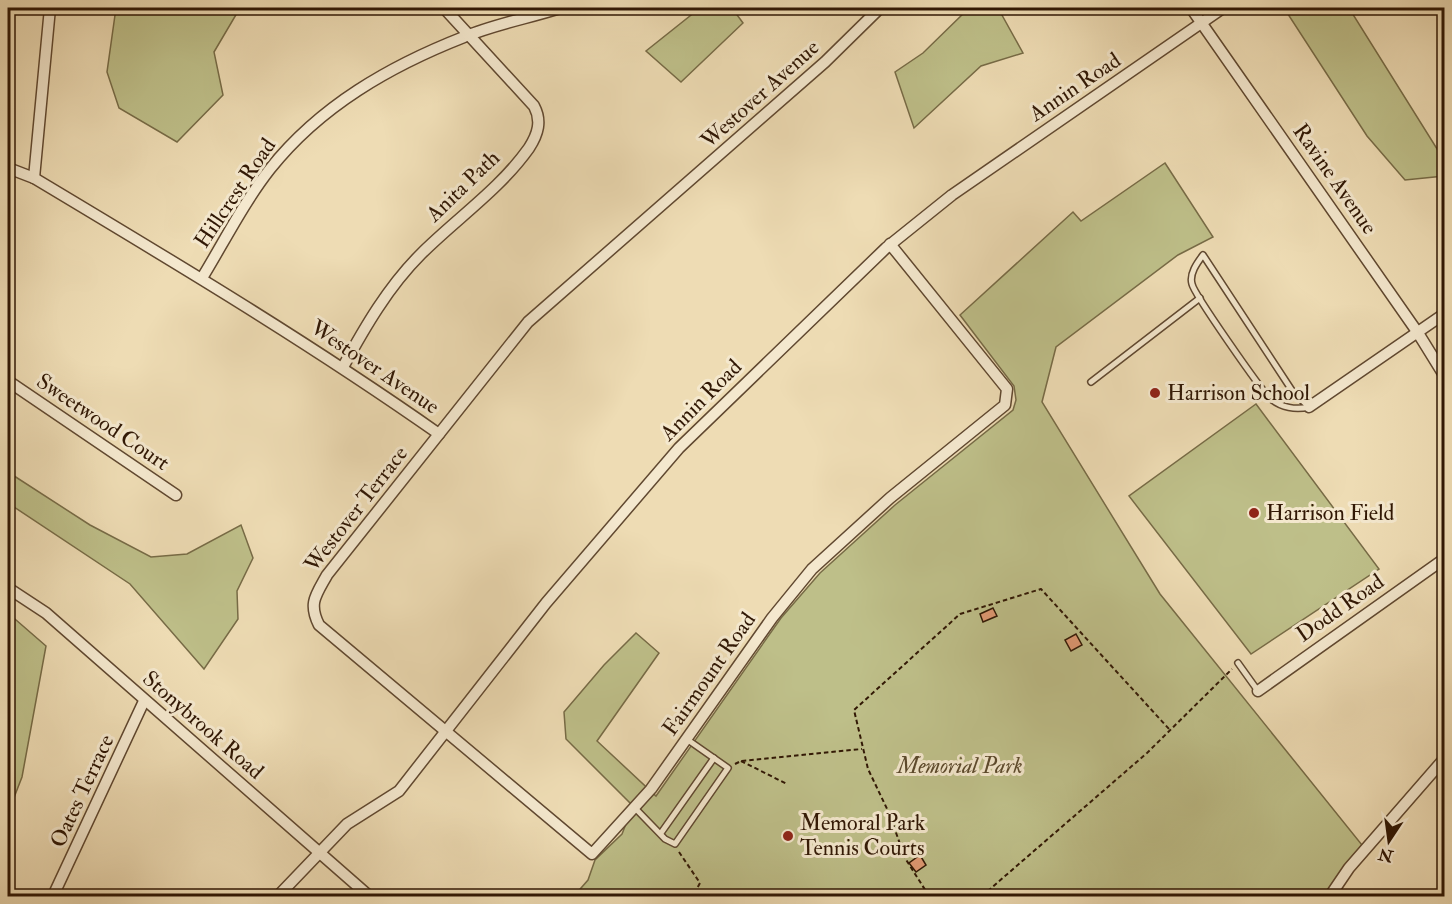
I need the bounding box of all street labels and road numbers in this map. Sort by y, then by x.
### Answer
street label: Westover Avenue [694,34,825,155]
street label: Annin Road [1023,46,1126,128]
street label: Ravine Avenue [1287,118,1383,240]
street label: Hillcrest Road [188,133,282,253]
street label: Anita Path [419,144,506,229]
street label: Westover Avenue [304,313,445,420]
street label: Annin Road [653,353,748,448]
street label: Sweetwood Court [31,367,175,477]
street label: Westover Terrace [298,440,414,578]
street label: Dodd Road [1291,568,1389,648]
street label: Fairmount Road [656,607,762,741]
street label: Stonybrook Road [137,665,270,785]
street label: Oates Terrace [44,730,120,852]

